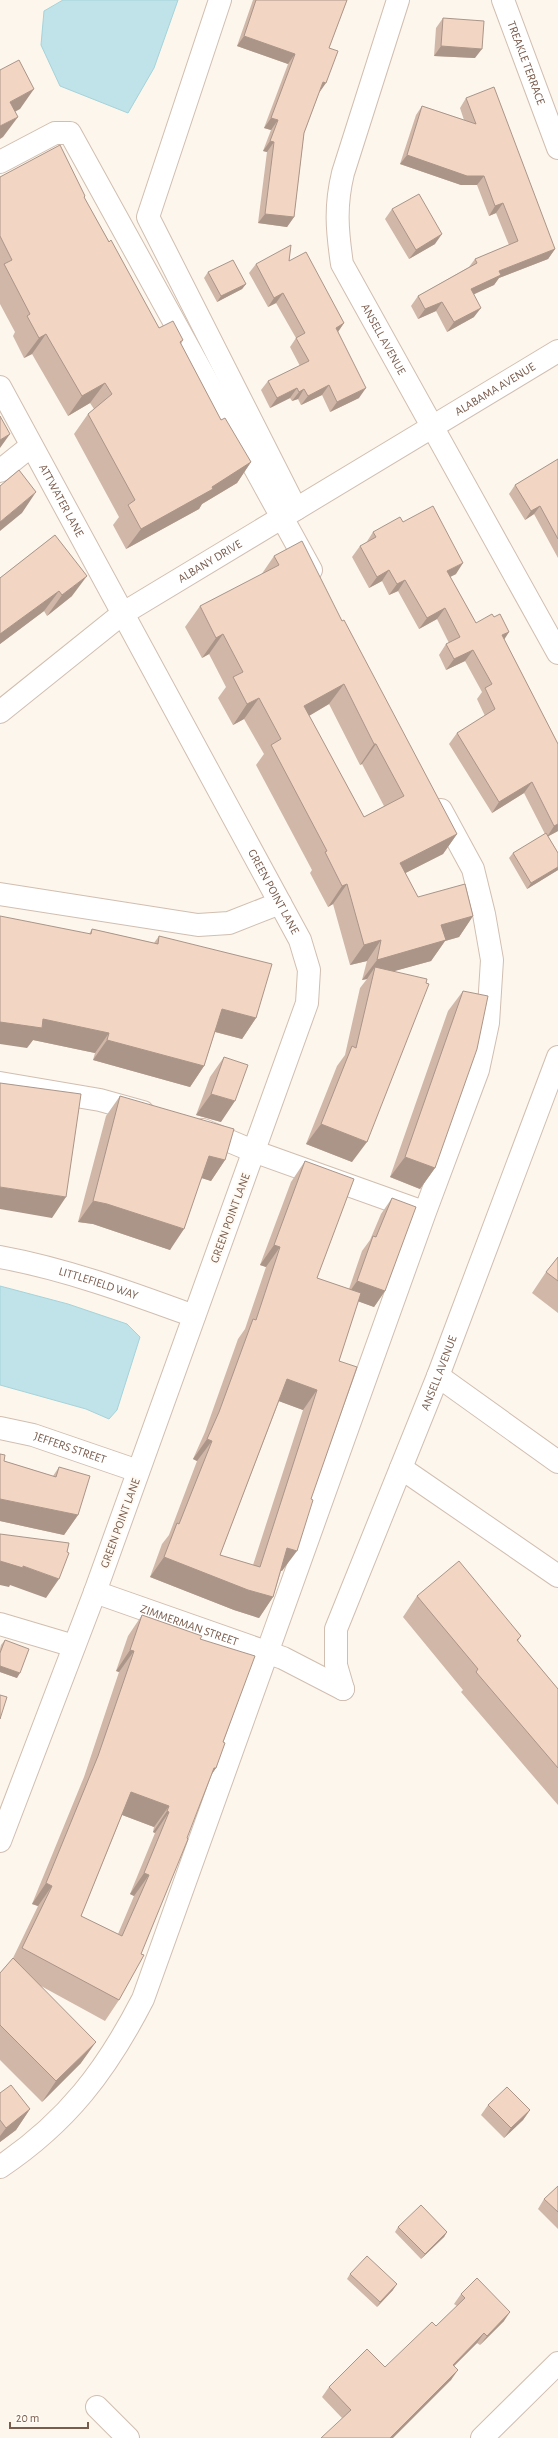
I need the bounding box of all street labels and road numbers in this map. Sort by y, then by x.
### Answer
street label: TREAKLE TERRACE [505,19,547,107]
street label: ANSELL AVENUE [359,301,408,377]
street label: ALABAMA AVENUE [453,360,537,418]
street label: ATTWATER LANE [37,462,86,539]
street label: ALBANY DRIVE [176,537,244,585]
street label: GREEN POINT LANE [246,847,302,936]
street label: GREEN POINT LANE [208,1171,252,1264]
street label: LITTLEFIELD WAY [57,1265,141,1302]
street label: ANSELL AVENUE [419,1334,459,1412]
street label: JEFFERS STREET [32,1430,108,1466]
street label: GREEN POINT LANE [98,1476,142,1569]
street label: ZIMMERMAN STREET [139,1602,240,1648]

